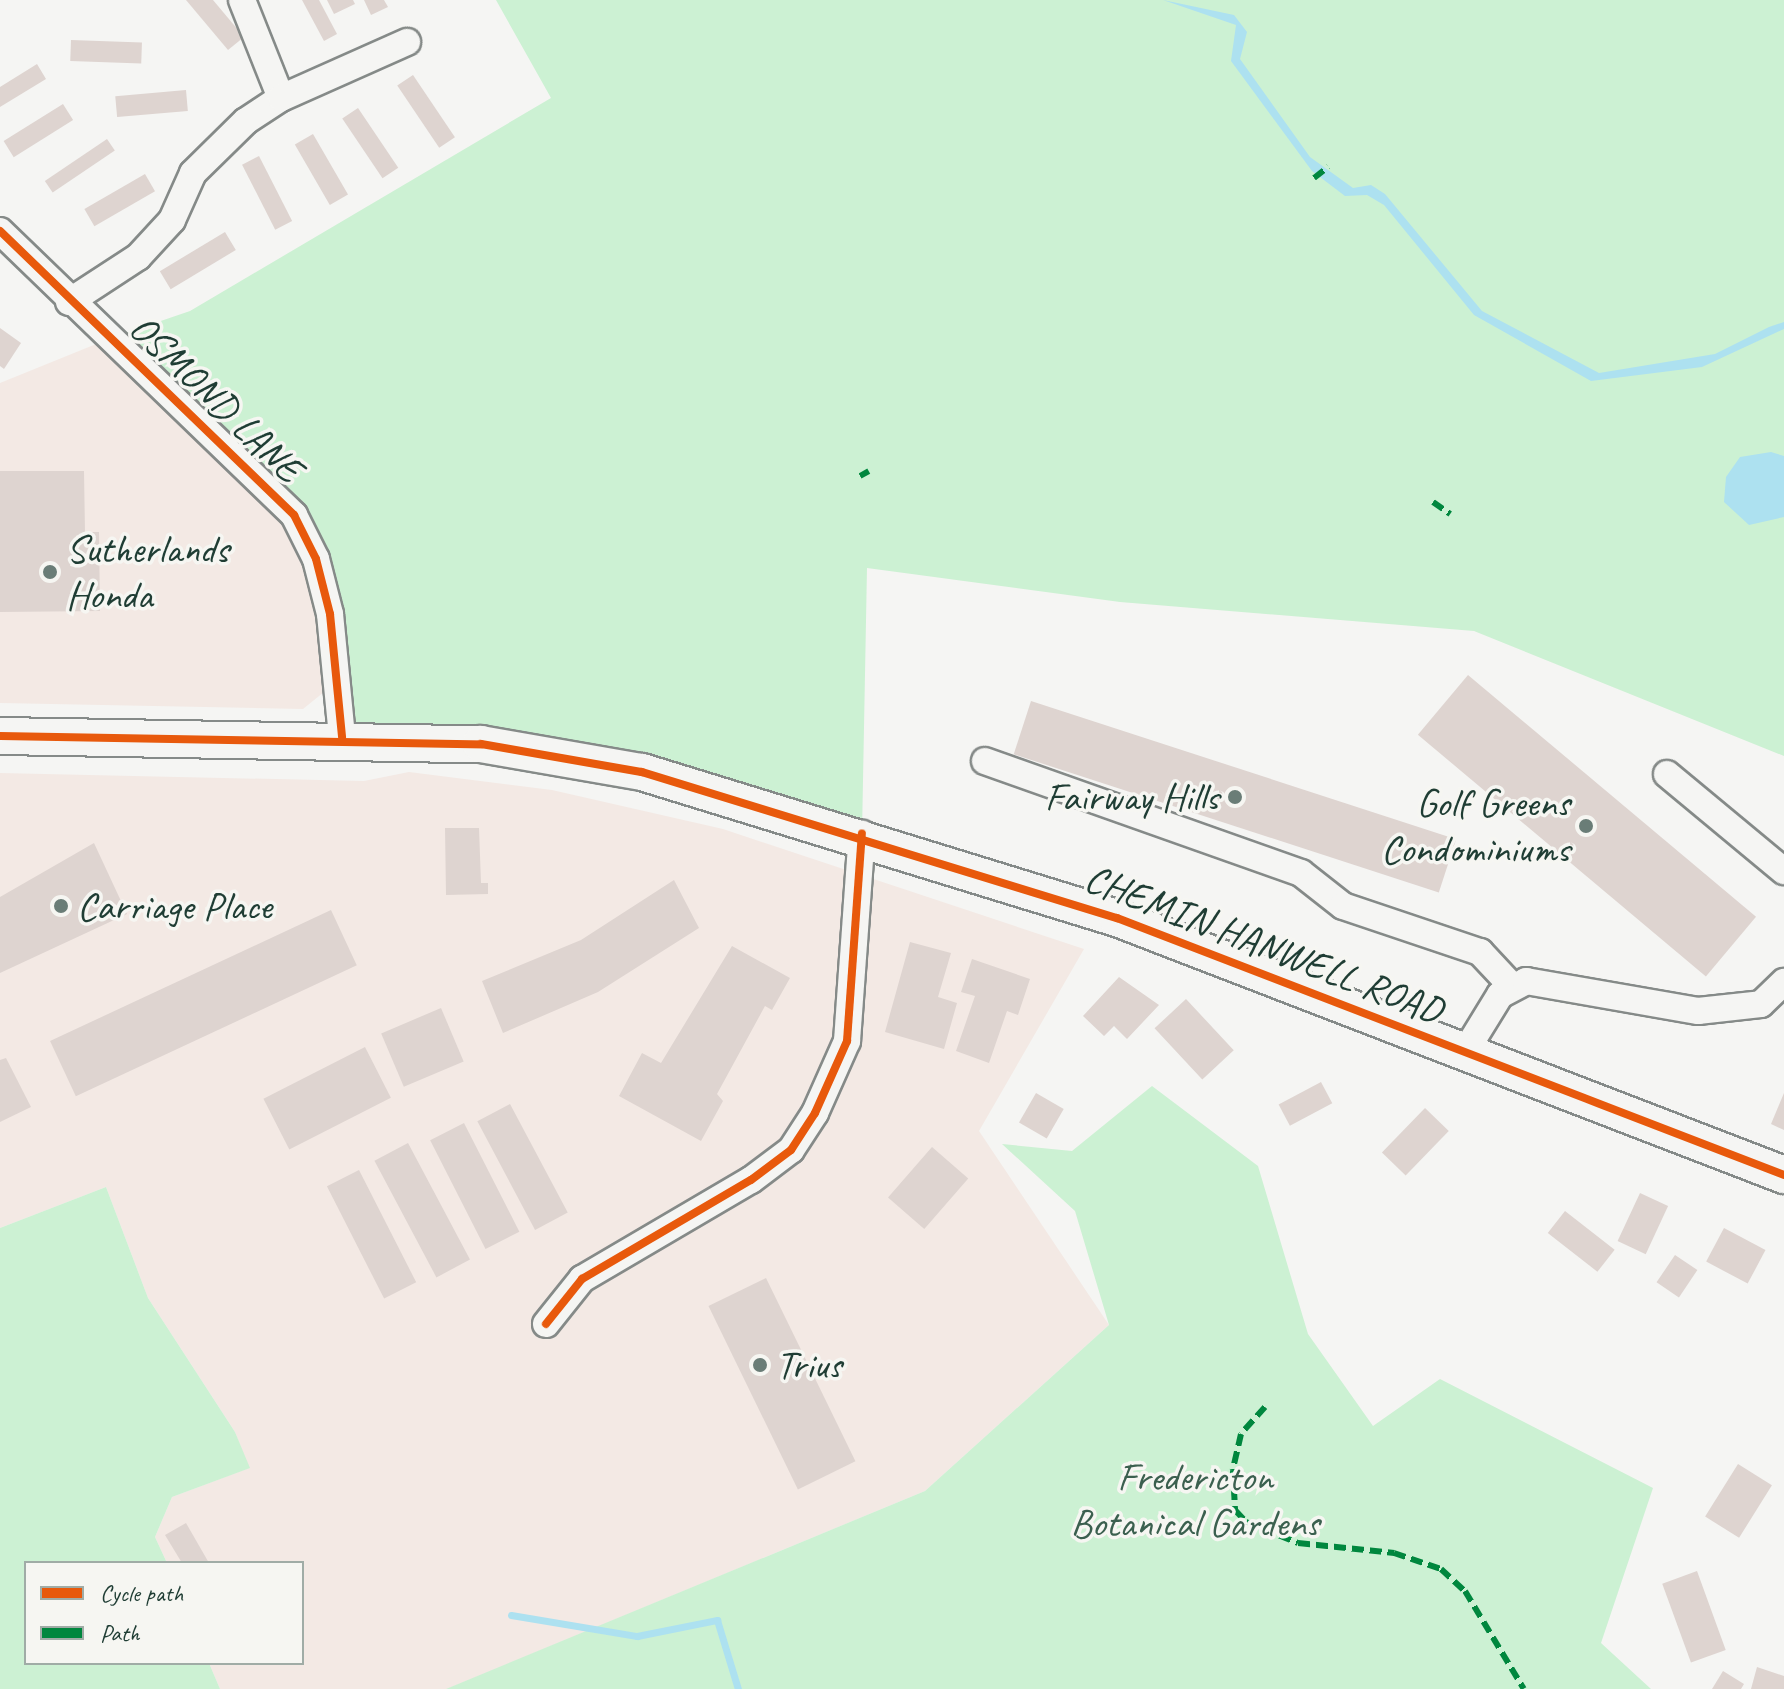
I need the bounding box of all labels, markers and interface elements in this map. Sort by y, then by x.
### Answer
street label: OSMOND LANE [119,303,313,493]
place label: Sutherlands Honda [66,525,229,619]
marker: Sutherlands Honda [41,563,59,581]
place label: Fairway Hills [1045,773,1219,821]
place label: Golf Greens Condominiums [1381,779,1570,873]
marker: Fairway Hills [1226,788,1244,806]
marker: Golf Greens Condominiums [1577,817,1595,835]
street label: CHEMIN HANWELL ROAD [1077,853,1451,1035]
place label: Carriage Place [77,882,273,930]
marker: Carriage Place [52,897,70,915]
place label: Trius [776,1341,842,1389]
marker: Trius [751,1356,769,1374]
park label: Fredericton Botanical Gardens [1070,1453,1320,1547]
legend [24,1561,304,1665]
text: Cycle path [100,1578,183,1608]
text: Path [100,1618,140,1648]

